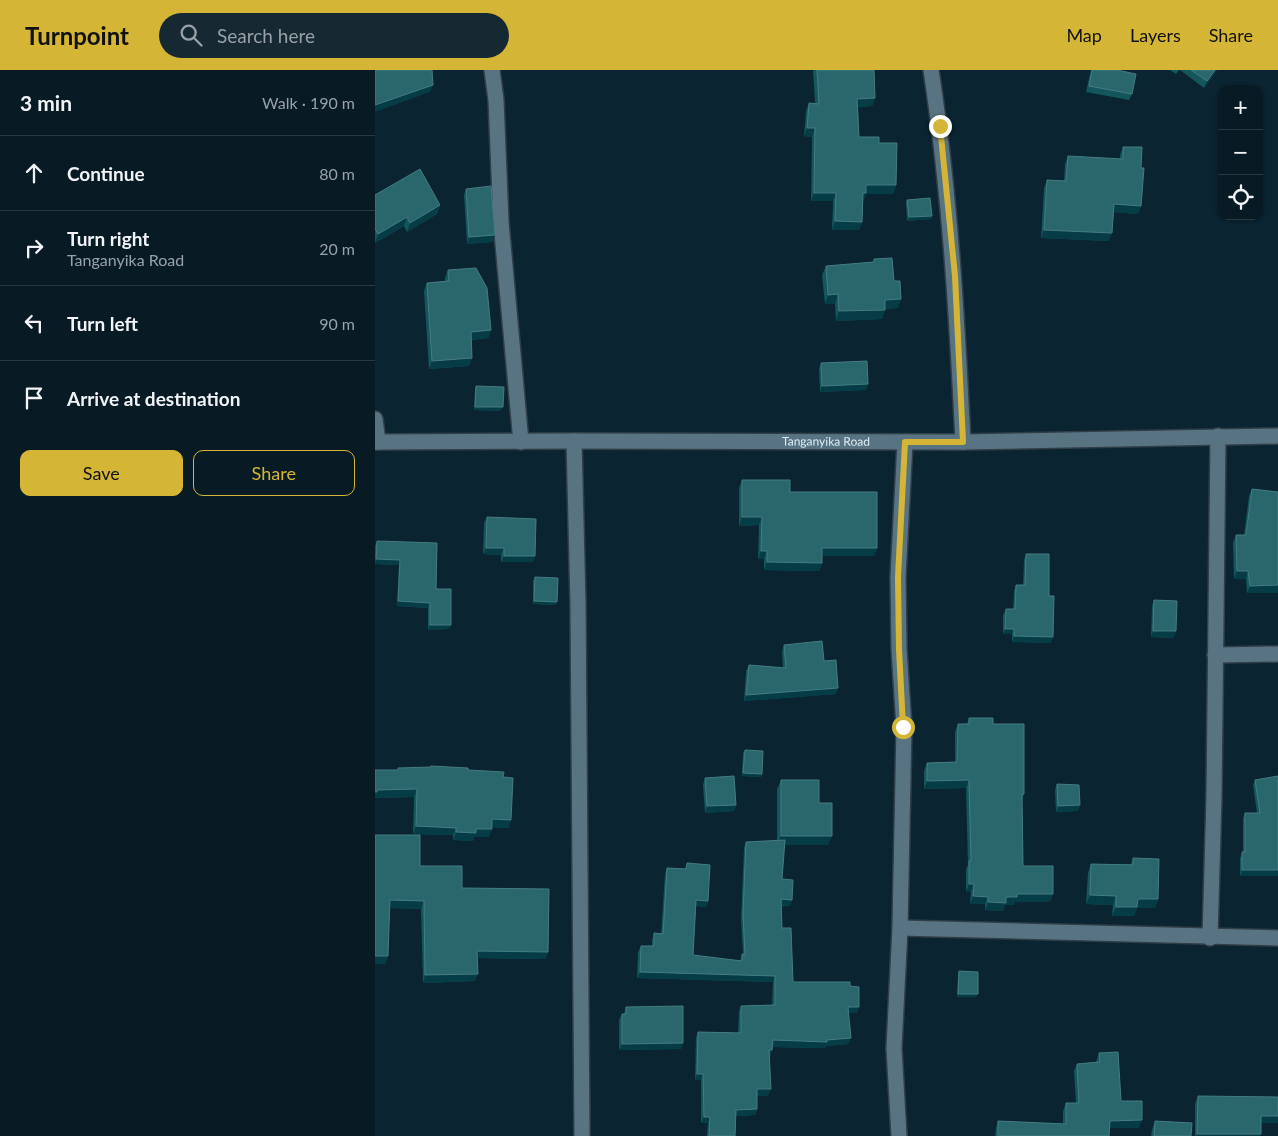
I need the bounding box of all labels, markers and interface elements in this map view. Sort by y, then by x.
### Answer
search box [159,13,509,58]
text: Turnpoint [25,21,129,50]
icon: search [177,21,205,49]
text: Search here [217,24,315,47]
text: Map [1066,24,1102,46]
text: Layers [1130,24,1181,46]
text: Share [1209,24,1253,46]
map controls [1218,85,1263,220]
button: + [1218,85,1263,130]
text: 3 min [20,90,72,115]
text: Walk · 190 m [262,93,355,112]
route end [929,115,952,138]
button: − [1218,130,1263,175]
icon: ahead [20,159,48,187]
text: Continue [67,162,145,185]
text: 80 m [319,164,355,183]
button: locate [1218,175,1263,220]
text: Turn right [67,227,149,250]
icon: right [20,234,48,262]
text: 20 m [319,239,355,258]
text: Tanganyika Road [67,250,184,269]
icon: left [20,309,48,337]
text: Turn left [67,312,138,335]
text: 90 m [319,314,355,333]
icon: arrive [20,384,48,412]
text: Arrive at destination [67,387,240,410]
street label: Tanganyika Road [782,434,870,449]
button: Save [20,450,183,496]
button: Share [193,450,355,496]
route start [892,716,915,739]

